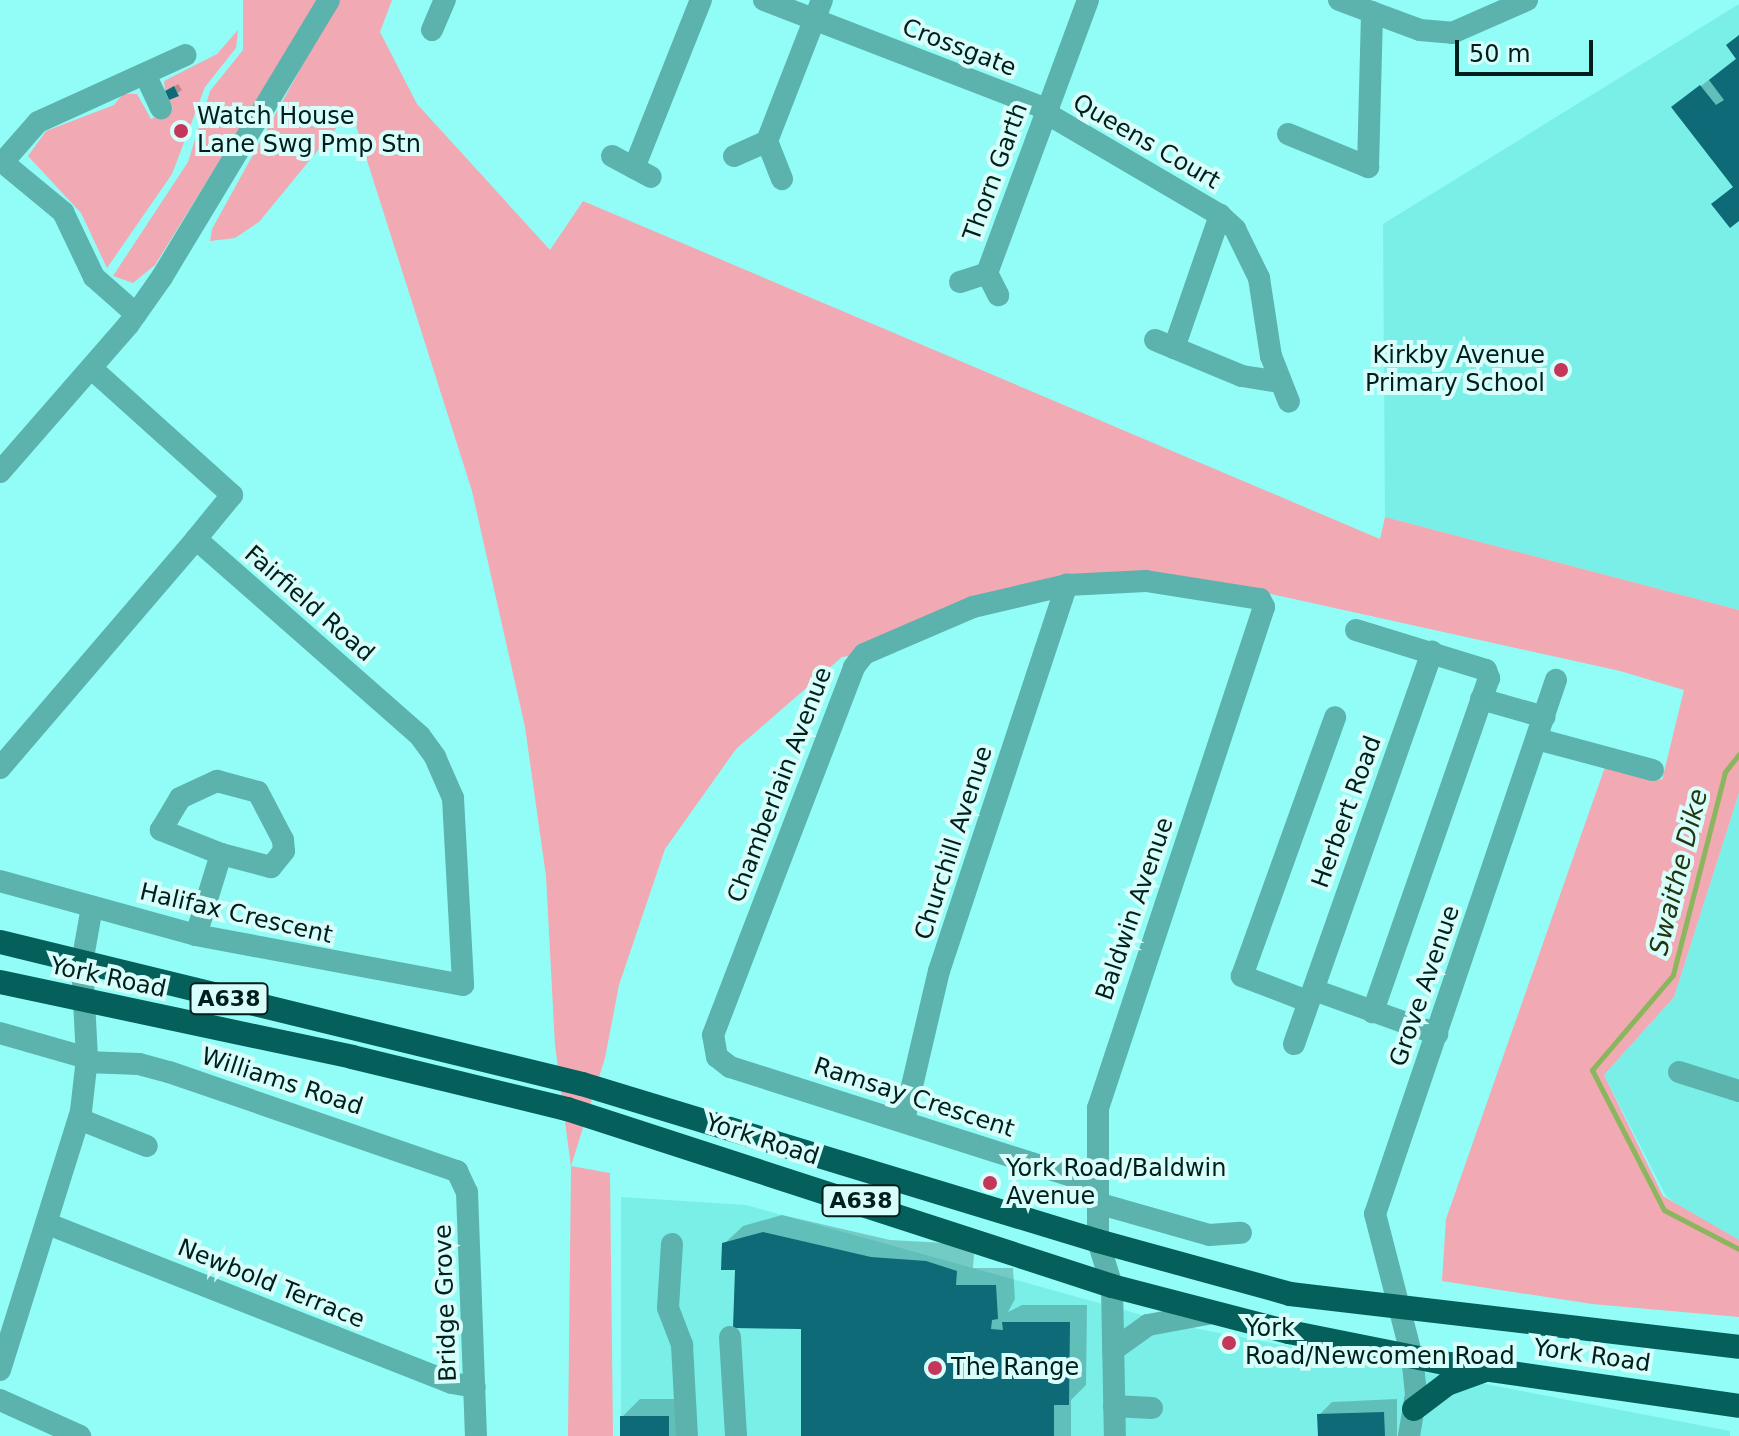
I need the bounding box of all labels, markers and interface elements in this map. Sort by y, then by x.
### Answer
street label: Crossgate [898,13,1020,83]
scale bar [1459,24,1597,74]
text: 50 m [1469,40,1531,68]
street label: Queens Court [1067,88,1225,196]
street label: Thorn Garth [958,99,1034,245]
place label: Watch House Lane Swg Pmp Stn [197,103,421,159]
marker: Watch House Lane Swg Pmp Stn [172,122,190,140]
place label: Kirkby Avenue Primary School [1365,342,1545,398]
marker: Kirkby Avenue Primary School [1552,361,1570,379]
street label: Fairfield Road [238,540,380,668]
street label: Chamberlain Avenue [722,663,838,907]
street label: Herbert Road [1306,732,1388,892]
street label: Churchill Avenue [909,743,999,943]
water label: Swaithe Dike [1643,786,1715,958]
street label: Baldwin Avenue [1090,814,1180,1004]
street label: Halifax Crescent [137,878,335,950]
street label: Grove Avenue [1384,902,1466,1070]
street label: York Road [47,952,169,1004]
road number: A638 [189,981,269,1017]
street label: Williams Road [198,1042,366,1122]
street label: Ramsay Crescent [810,1052,1018,1144]
street label: York Road [702,1108,822,1172]
place label: York Road/Baldwin Avenue [1006,1155,1226,1211]
marker: York Road/Baldwin Avenue [981,1174,999,1192]
road number: A638 [821,1183,901,1219]
street label: Bridge Grove [429,1224,463,1382]
street label: Newbold Terrace [173,1233,369,1335]
place label: York Road/Newcomen Road [1245,1315,1515,1371]
marker: York Road/Newcomen Road [1220,1334,1238,1352]
street label: York Road [1532,1334,1652,1378]
place label: The Range [951,1354,1079,1382]
marker: The Range [926,1359,944,1377]

